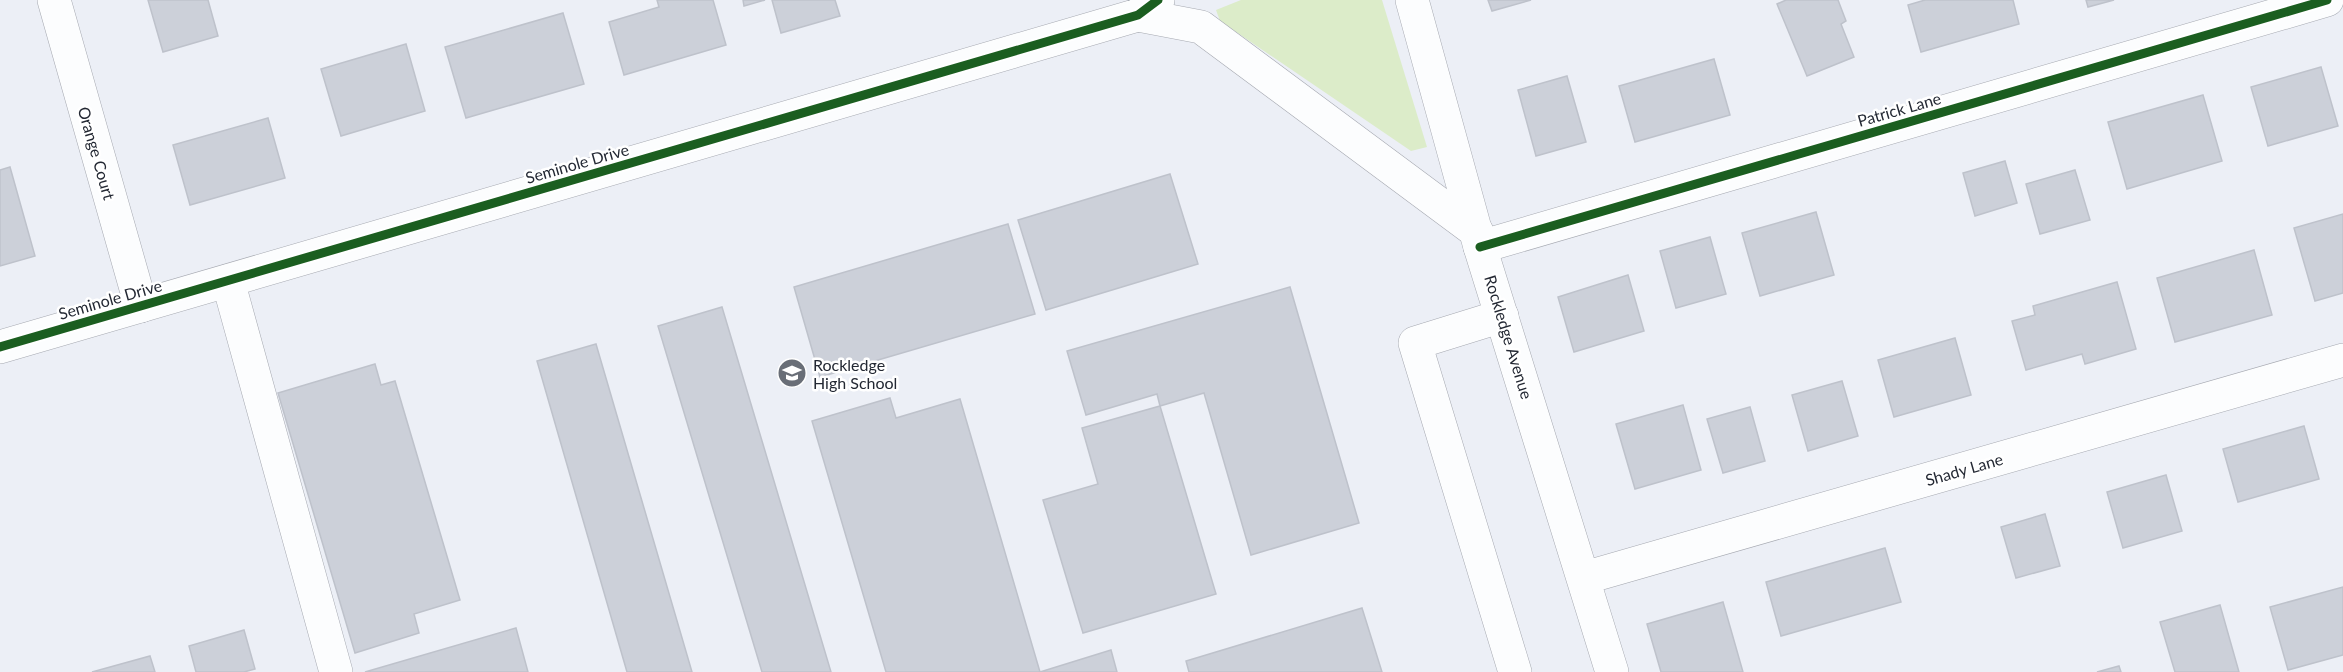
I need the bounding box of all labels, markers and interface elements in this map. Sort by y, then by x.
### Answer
street label: Patrick Lane [1855,88,1943,130]
street label: Orange Court [75,104,119,202]
street label: Seminole Drive [523,139,631,187]
street label: Rockledge Avenue [1481,273,1537,401]
street label: Seminole Drive [56,275,164,323]
place label: Rockledge High School [813,355,897,392]
school or university icon: Rockledge High School [776,357,808,389]
street label: Shady Lane [1923,449,2005,489]

